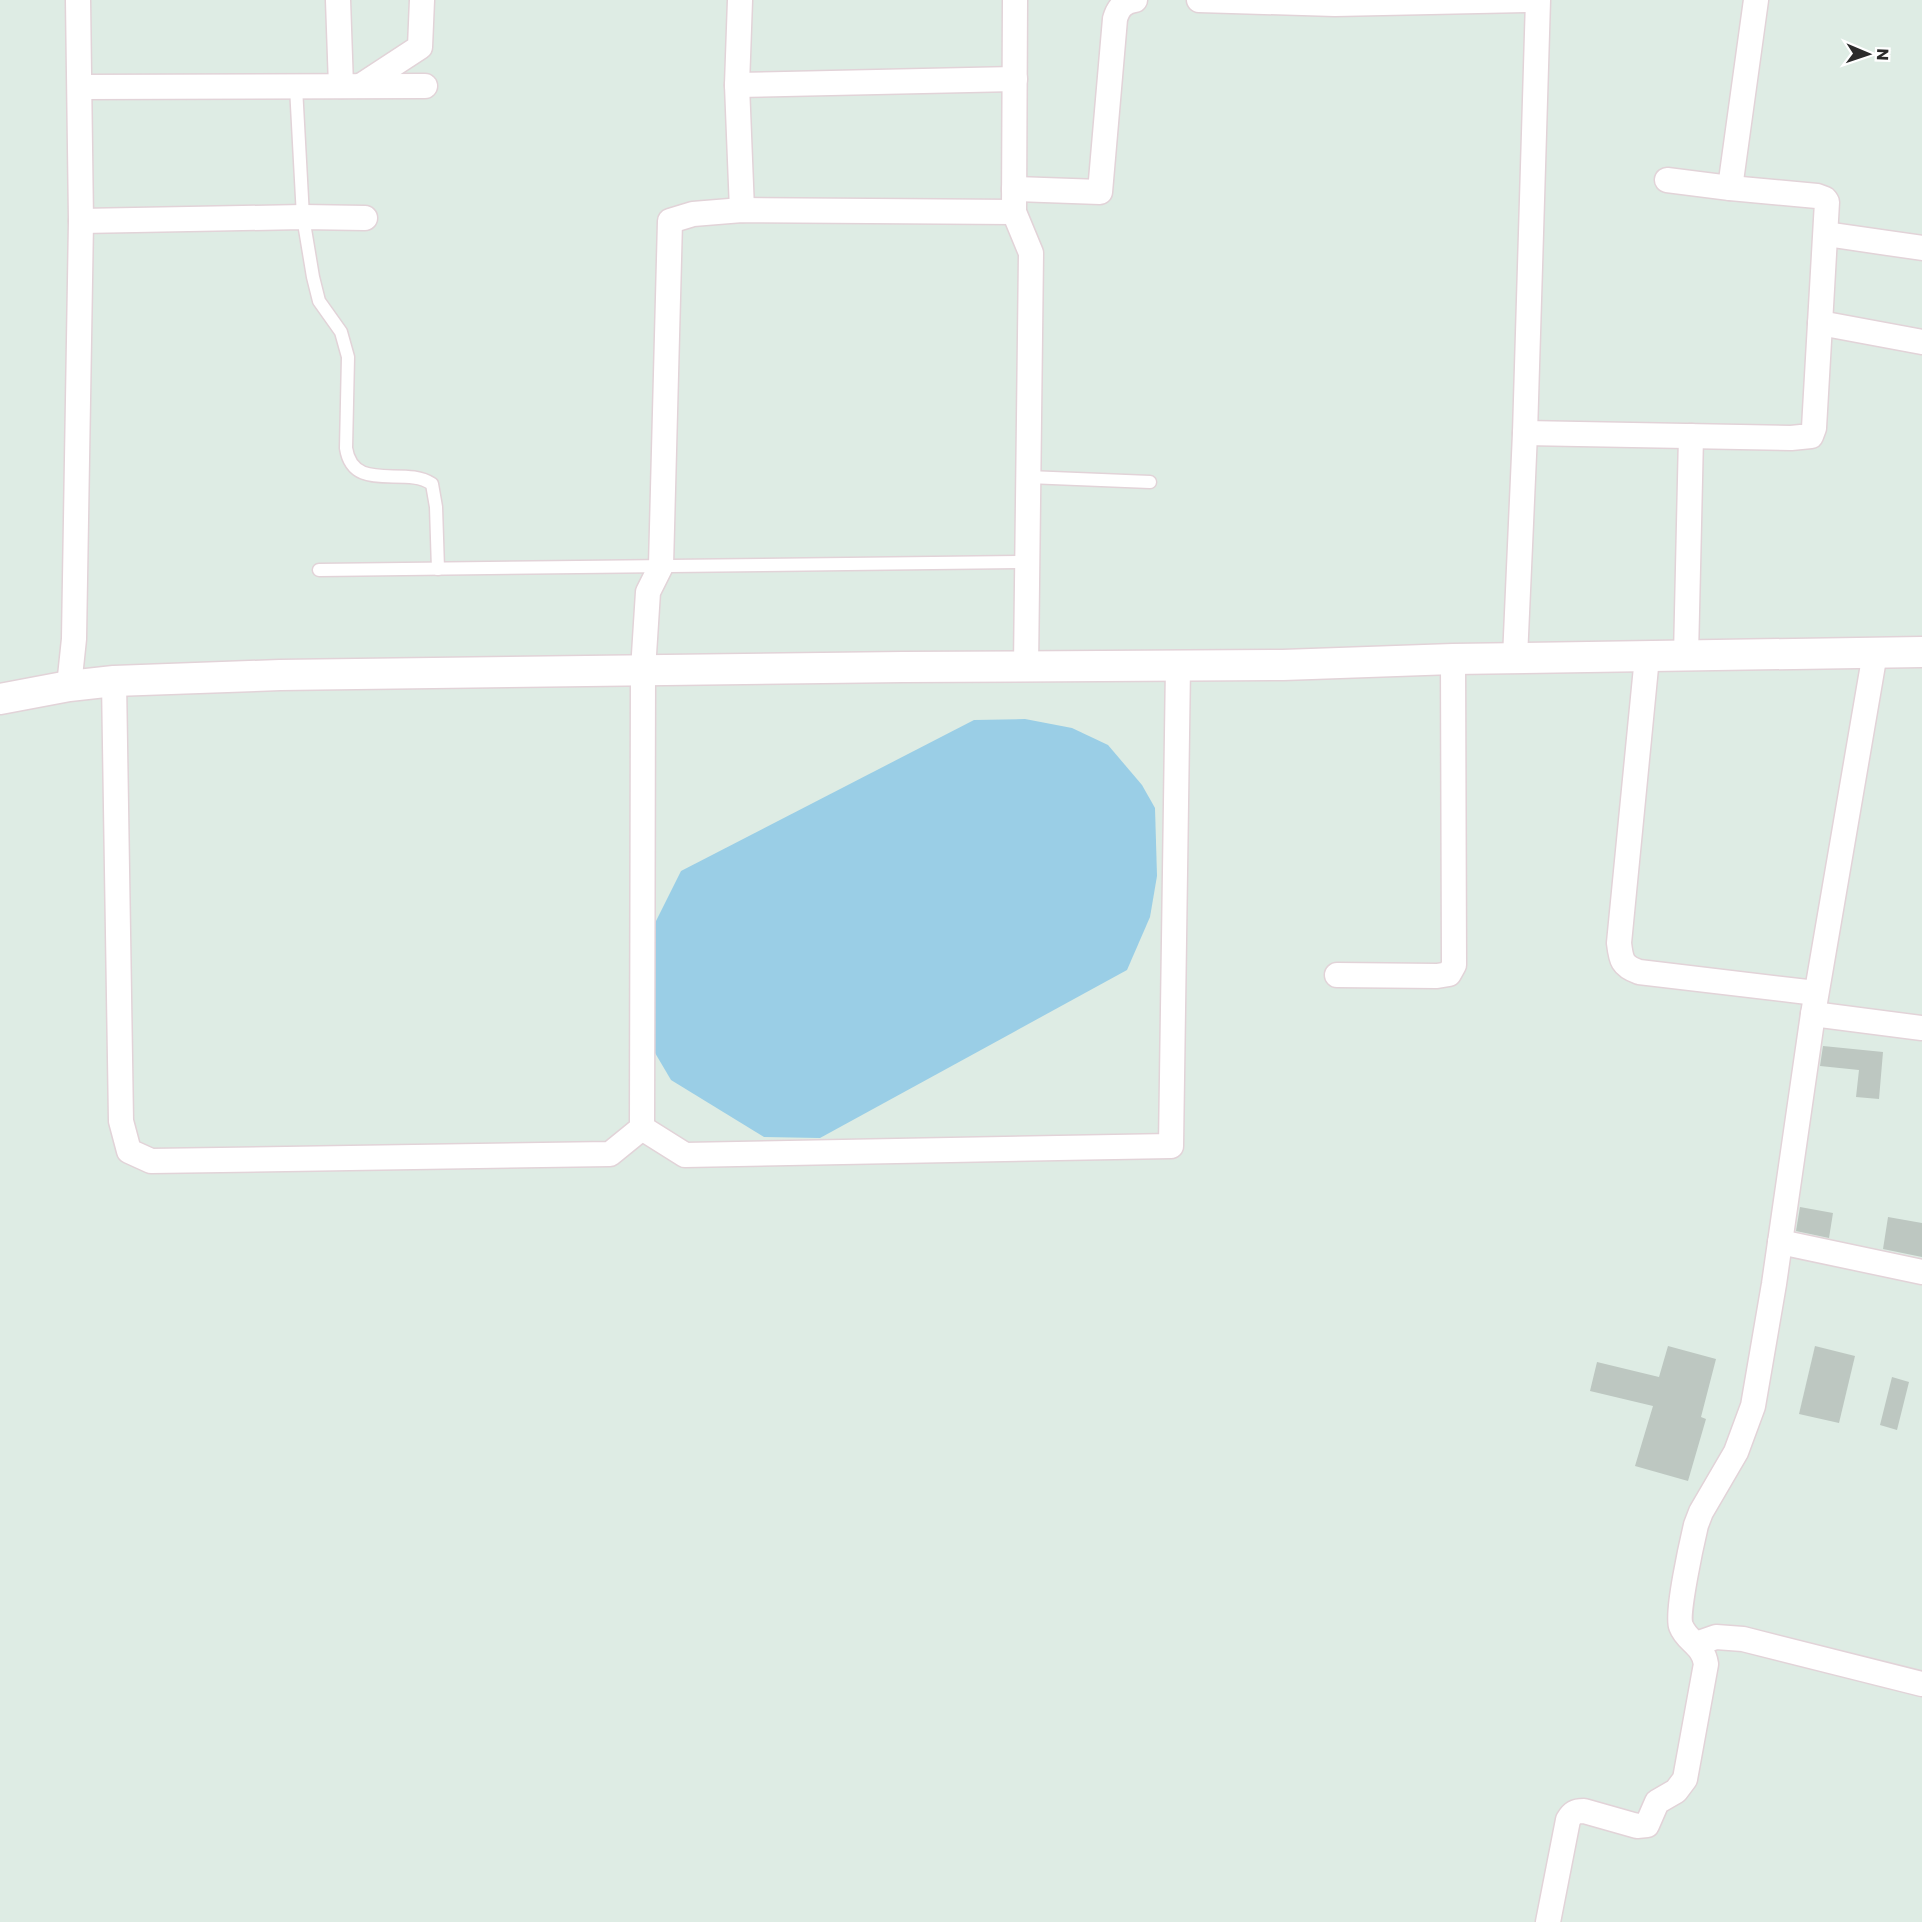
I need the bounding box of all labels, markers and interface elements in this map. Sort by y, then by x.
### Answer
north arrow [1838,24,1898,84]
text: N [1871,48,1894,61]

